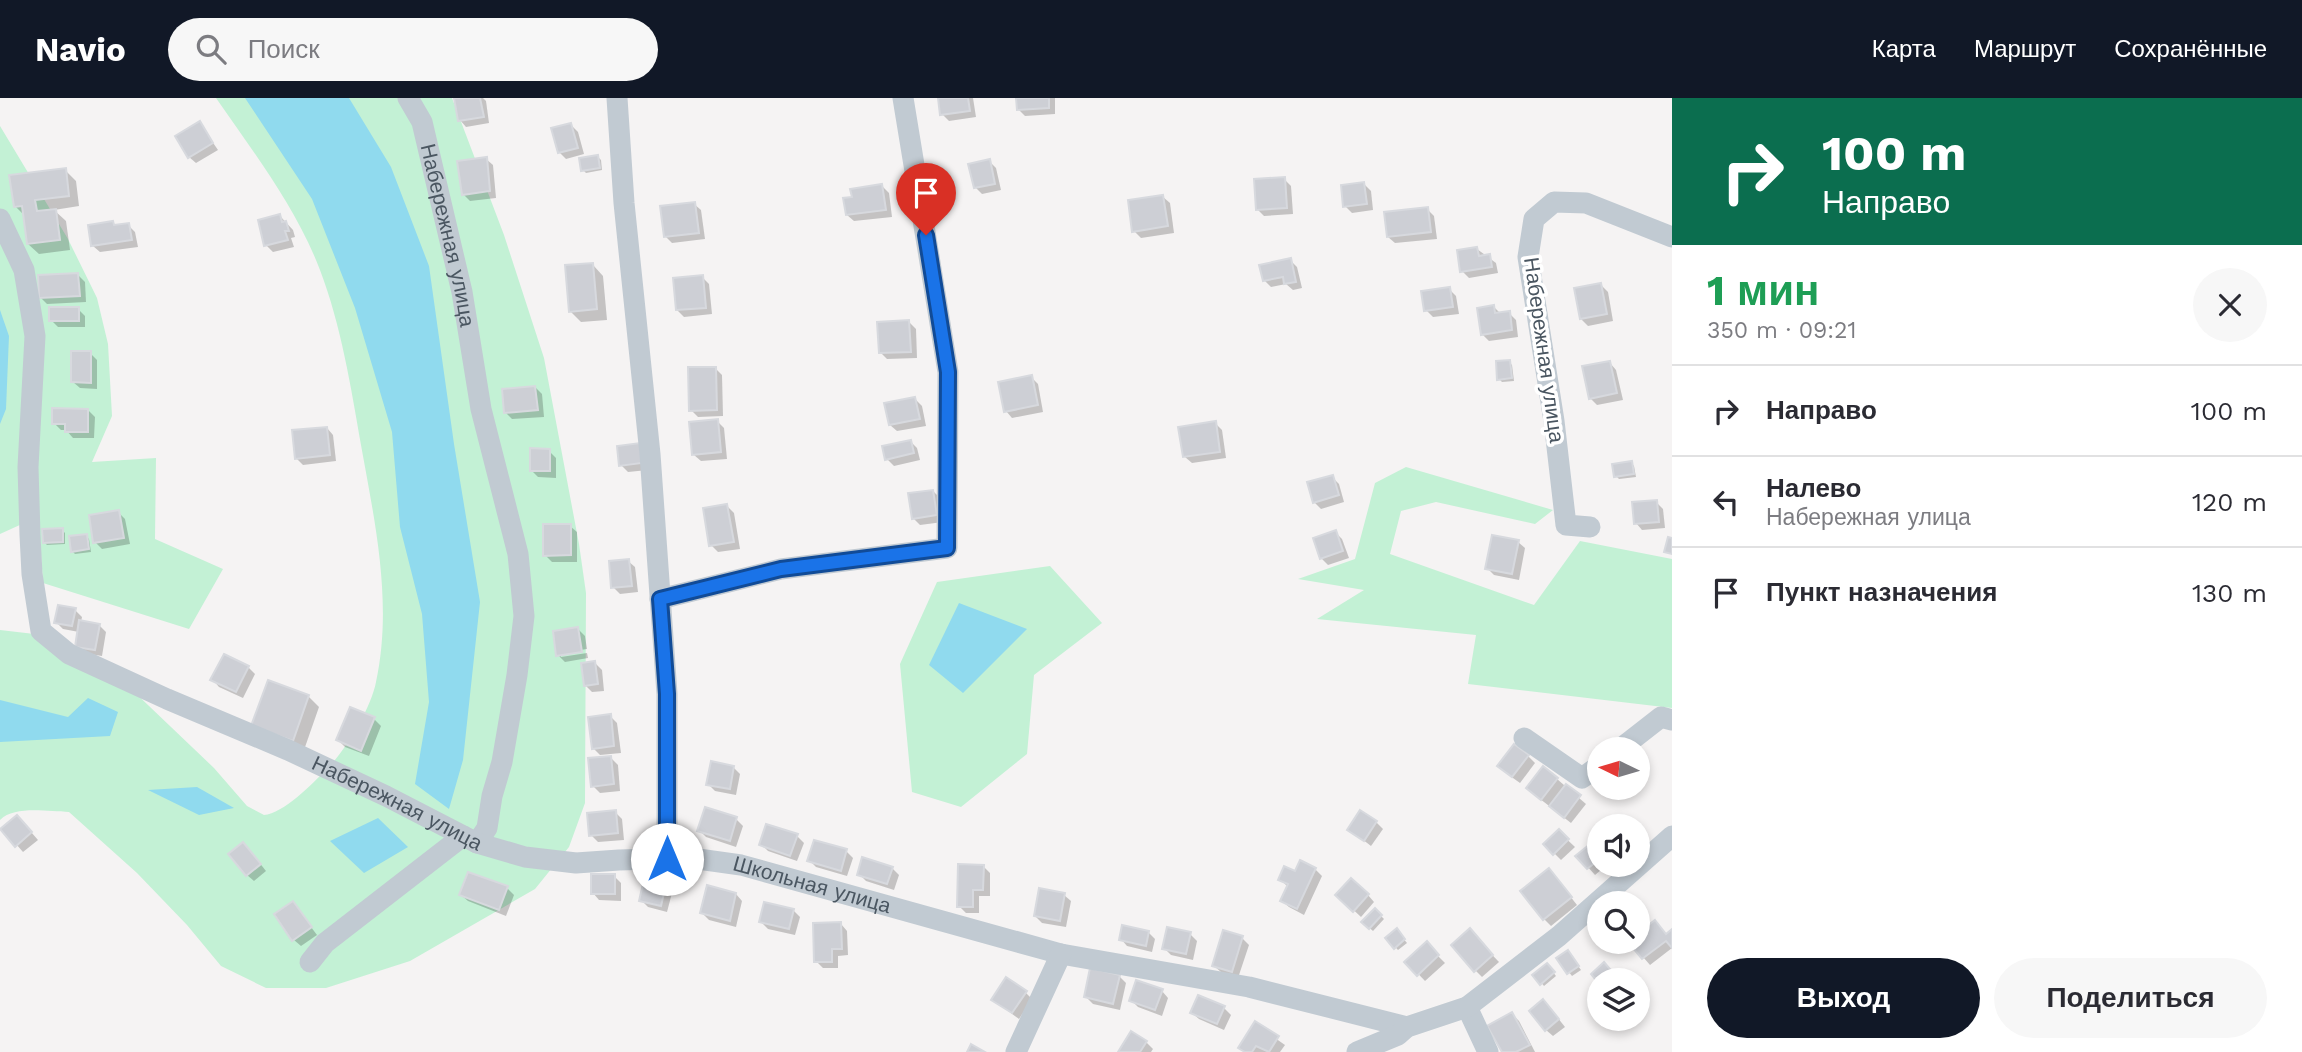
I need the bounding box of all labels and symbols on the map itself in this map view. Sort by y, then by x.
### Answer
street label: Набережная улица [416,141,481,329]
pin [896,163,956,235]
street label: Набережная улица [1519,256,1570,445]
north arrow [1587,737,1650,800]
street label: Набережная улица [308,750,487,856]
position arrow [630,822,704,896]
street label: Школьная улица [730,850,894,918]

